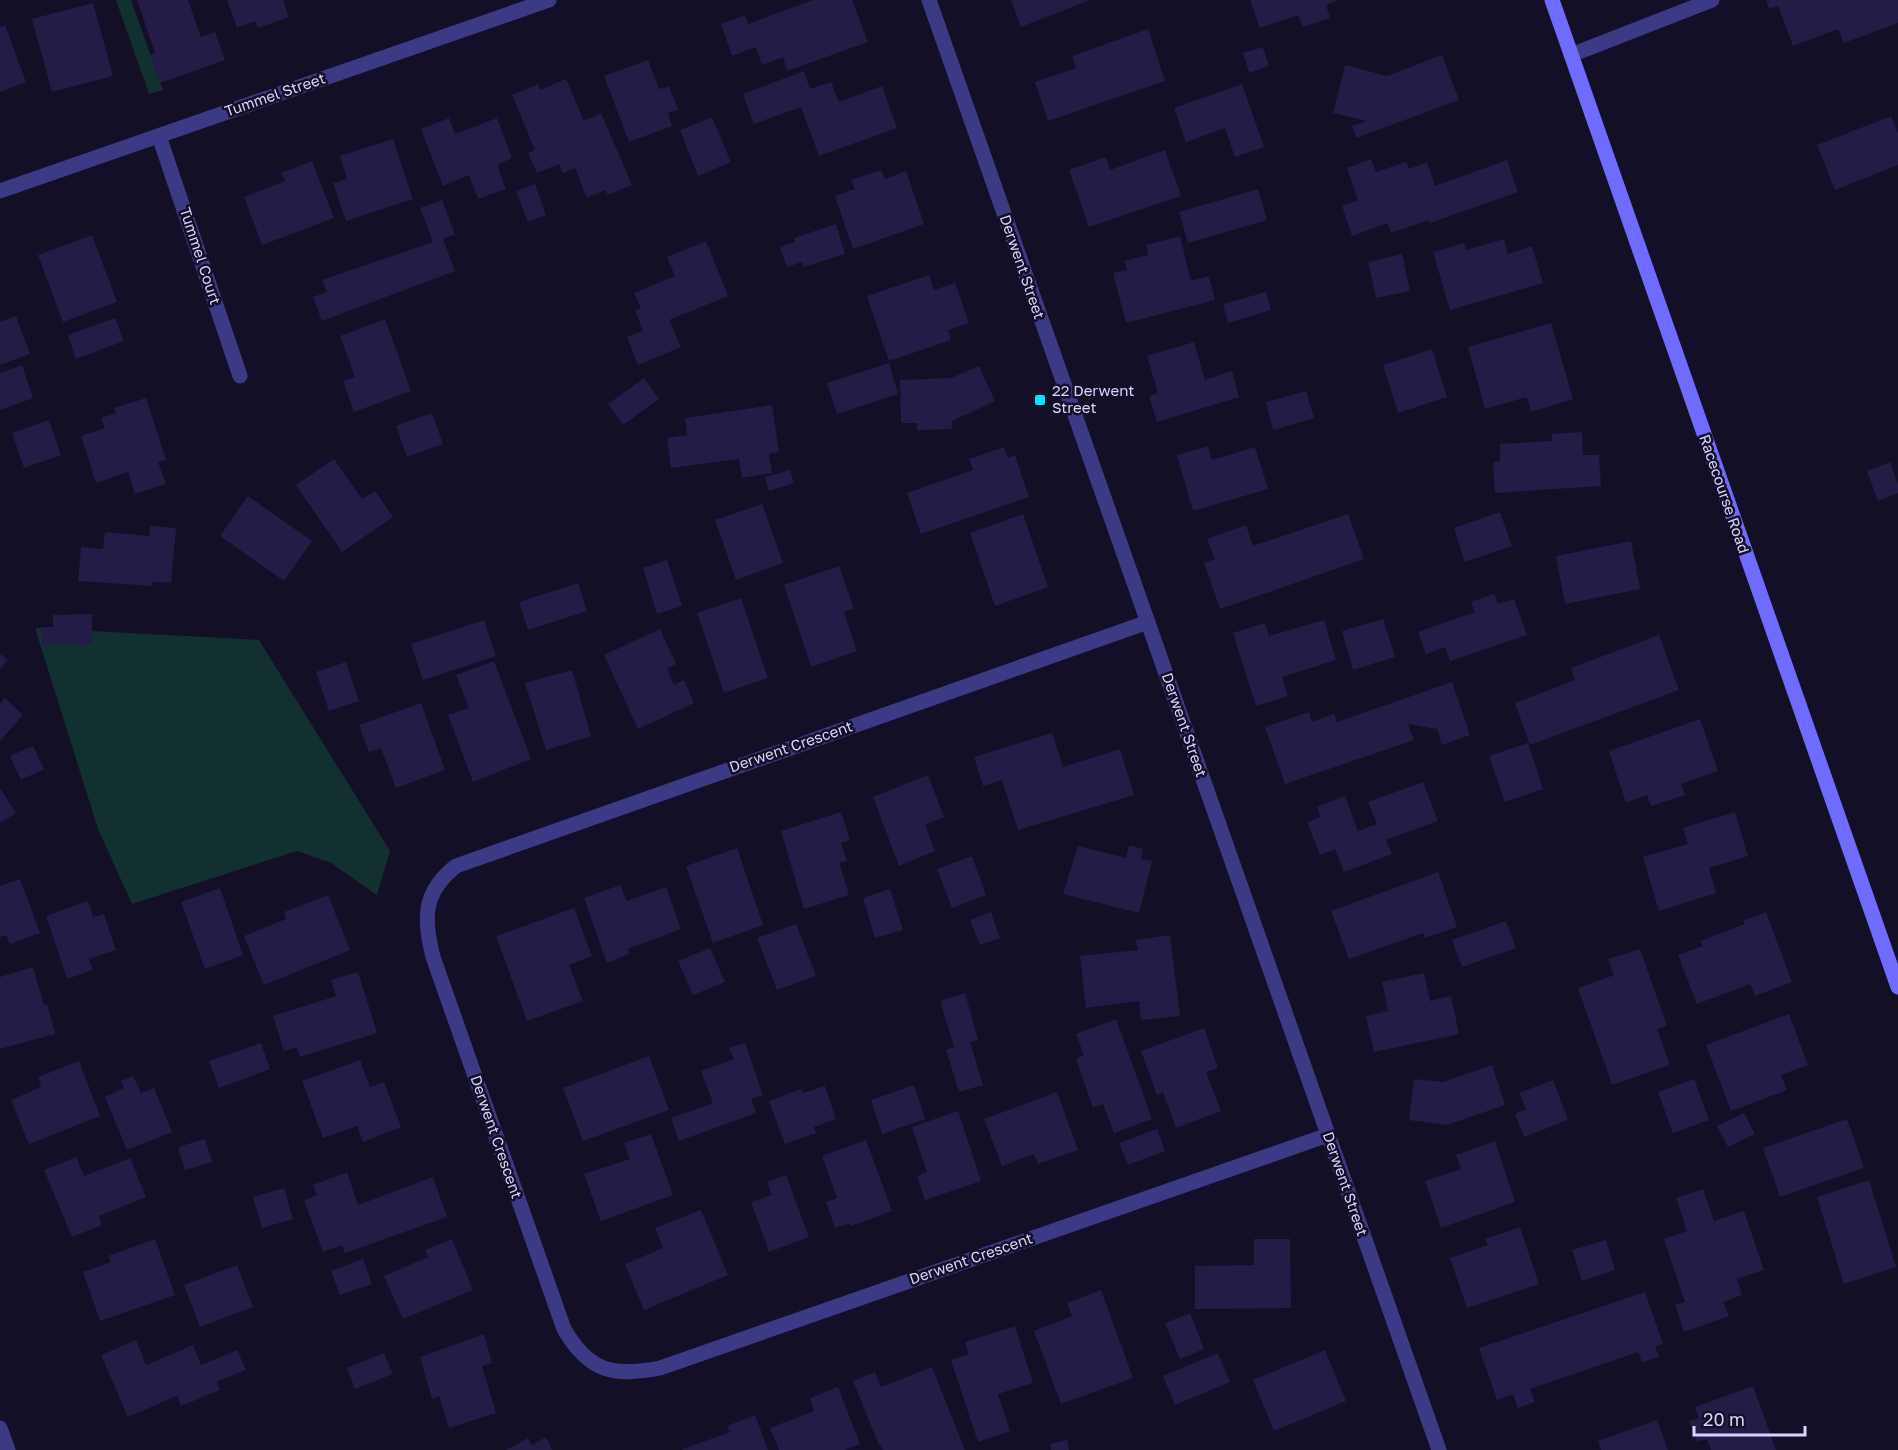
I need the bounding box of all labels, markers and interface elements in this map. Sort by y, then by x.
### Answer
street label: Tummel Street [222,68,327,120]
street label: Tummel Court [177,205,225,307]
street label: Derwent Street [997,212,1049,321]
place label: 22 Derwent Street [1052,381,1134,416]
marker: 22 Derwent Street [1033,393,1047,407]
street label: Racecourse Road [1696,432,1754,556]
street label: Derwent Street [1159,670,1211,779]
street label: Derwent Crescent [727,716,855,776]
street label: Derwent Crescent [467,1073,527,1201]
street label: Derwent Street [1320,1129,1372,1238]
street label: Derwent Crescent [907,1228,1035,1288]
scale bar [1694,1399,1805,1437]
text: 20 m [1703,1408,1745,1430]

